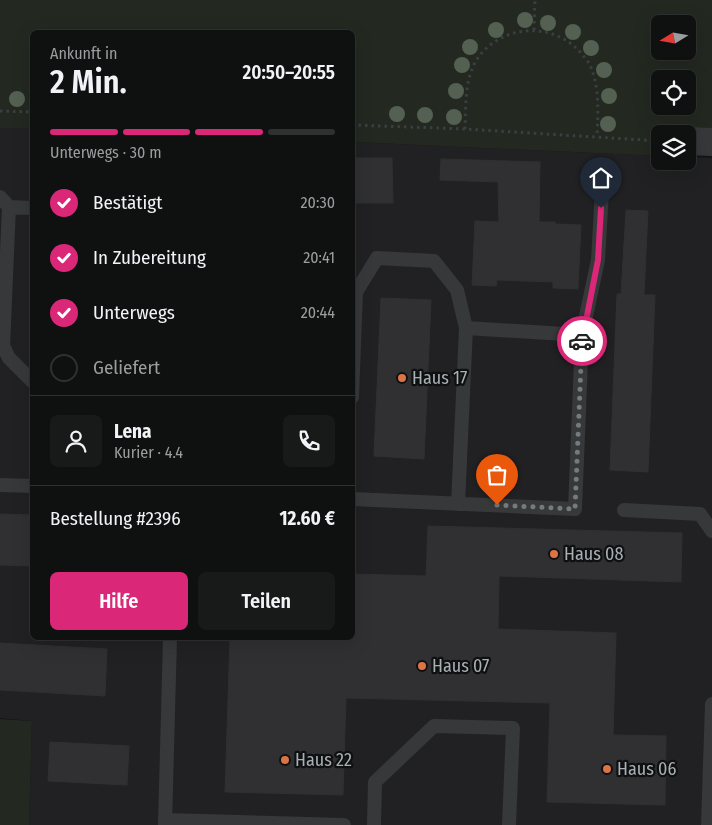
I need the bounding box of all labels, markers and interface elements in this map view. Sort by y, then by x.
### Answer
north arrow [651,15,696,60]
map controls [651,15,696,170]
text: Ankunft in [50,44,117,63]
text: 20:50–20:55 [242,61,335,84]
text: 2 Min. [50,63,127,101]
button: locate [651,70,696,115]
button: layers [651,125,696,170]
text: Unterwegs · 30 m [50,143,161,162]
pin [580,157,622,208]
icon: home [587,164,615,192]
icon: check [50,189,78,217]
text: Bestätigt [93,191,162,214]
text: 20:30 [301,193,335,212]
icon: check [50,244,78,272]
text: In Zubereitung [93,246,206,269]
text: 20:41 [303,248,335,267]
icon: check [50,299,78,327]
text: Unterwegs [93,301,175,324]
text: 20:44 [301,303,335,322]
courier [557,316,607,366]
icon: car [568,327,596,355]
text: Geliefert [93,356,160,379]
place label: Haus 17 [412,367,467,389]
marker: Haus 17 [396,372,408,384]
button: person [50,415,102,467]
button: phone [283,415,335,467]
text: Lena [114,420,152,443]
text: Kurier · 4.4 [114,443,183,462]
pin [476,454,518,505]
icon: bag [483,461,511,489]
text: Bestellung #2396 [50,507,181,530]
text: 12.60 € [280,507,335,530]
place label: Haus 08 [564,543,623,565]
marker: Haus 08 [548,548,560,560]
button: Hilfe [50,572,188,630]
button: Teilen [198,572,335,630]
place label: Haus 07 [432,655,489,677]
marker: Haus 07 [416,660,428,672]
place label: Haus 22 [295,749,352,771]
marker: Haus 22 [279,754,291,766]
place label: Haus 06 [617,758,676,780]
marker: Haus 06 [601,763,613,775]

